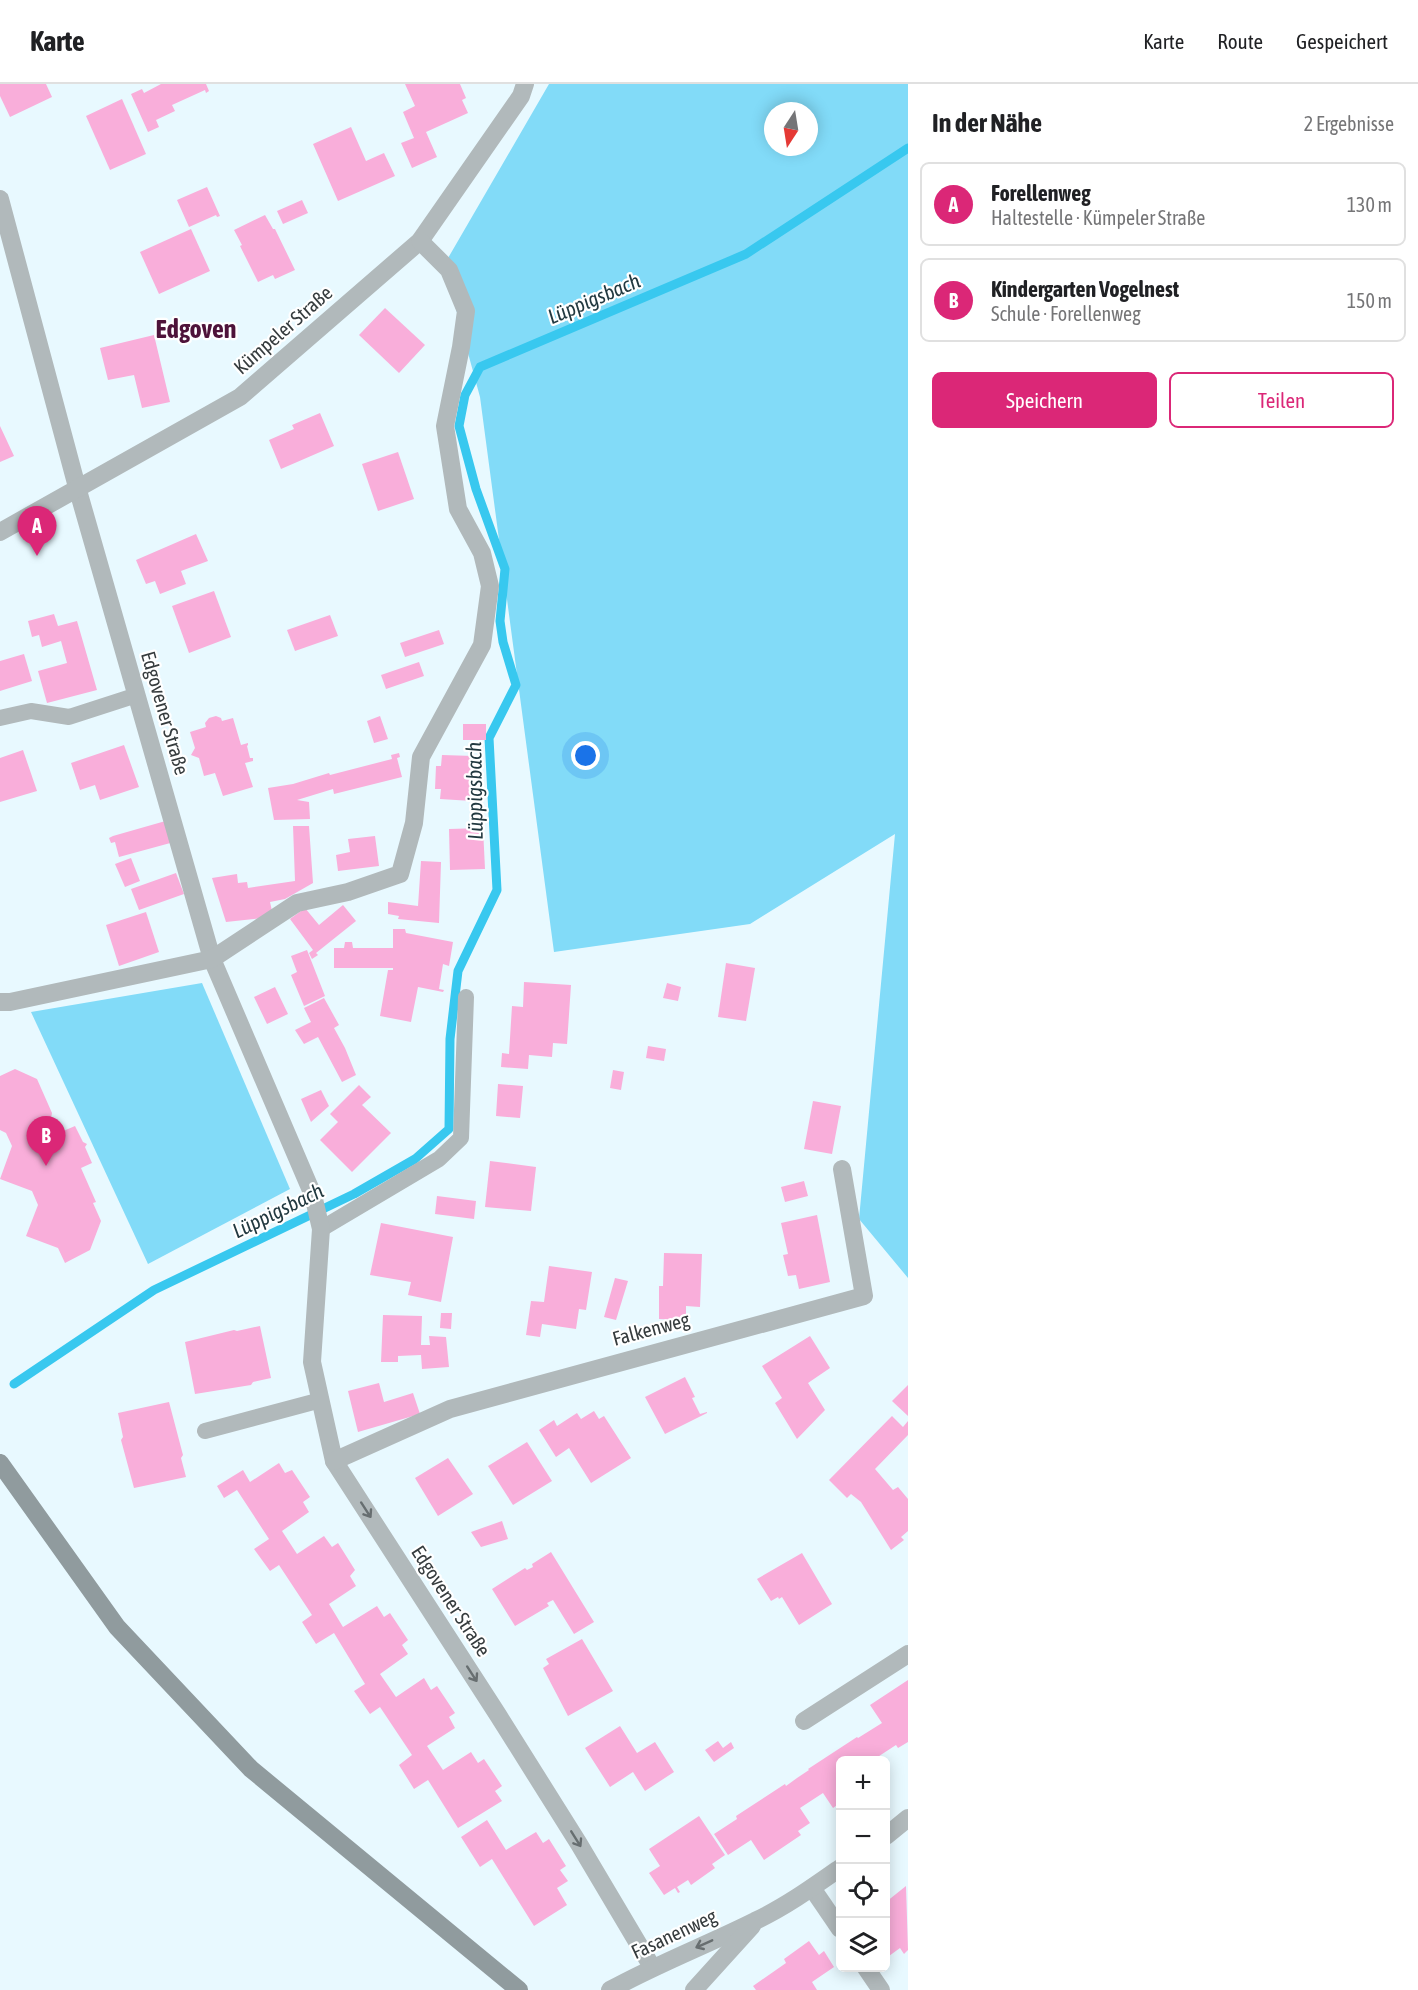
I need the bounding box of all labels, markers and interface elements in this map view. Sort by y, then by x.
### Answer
text: Karte [30,25,85,57]
text: Karte [1143,29,1184,53]
text: Route [1217,29,1263,53]
text: Gespeichert [1296,29,1388,53]
north arrow [764,102,818,156]
text: In der Nähe [932,108,1042,138]
text: 2 Ergebnisse [1304,112,1394,135]
text: Forellenweg [991,180,1091,206]
text: A [949,193,958,216]
text: 130 m [1347,193,1392,216]
text: Haltestelle · Kümpeler Straße [991,206,1205,229]
water label: Lüppigsbach [544,268,643,328]
text: Kindergarten Vogelnest [991,276,1179,302]
street label: Kümpeler Straße [229,281,336,378]
text: B [949,289,958,312]
text: 150 m [1347,289,1392,312]
text: Schule · Forellenweg [991,302,1141,325]
district label: Edgoven [156,314,236,344]
button: Speichern [932,372,1157,428]
button: Teilen [1169,372,1394,428]
pin: A [18,506,57,556]
street label: Edgovener Straße [137,648,194,777]
your location [571,741,600,770]
water label: Lüppigsbach [461,742,487,840]
pin: B [26,1116,66,1166]
water label: Lüppigsbach [228,1178,327,1242]
street label: Falkenweg [610,1307,692,1350]
one-way arrow [360,1501,372,1518]
street label: Edgovener Straße [407,1541,496,1660]
one-way arrow [466,1665,478,1682]
map controls [836,1756,890,1972]
button: + [836,1756,890,1810]
button: − [836,1810,890,1864]
one-way arrow [569,1830,582,1847]
button: locate [836,1864,890,1918]
street label: Fasanenweg [628,1904,720,1963]
button: layers [836,1918,890,1972]
one-way arrow [695,1939,713,1951]

